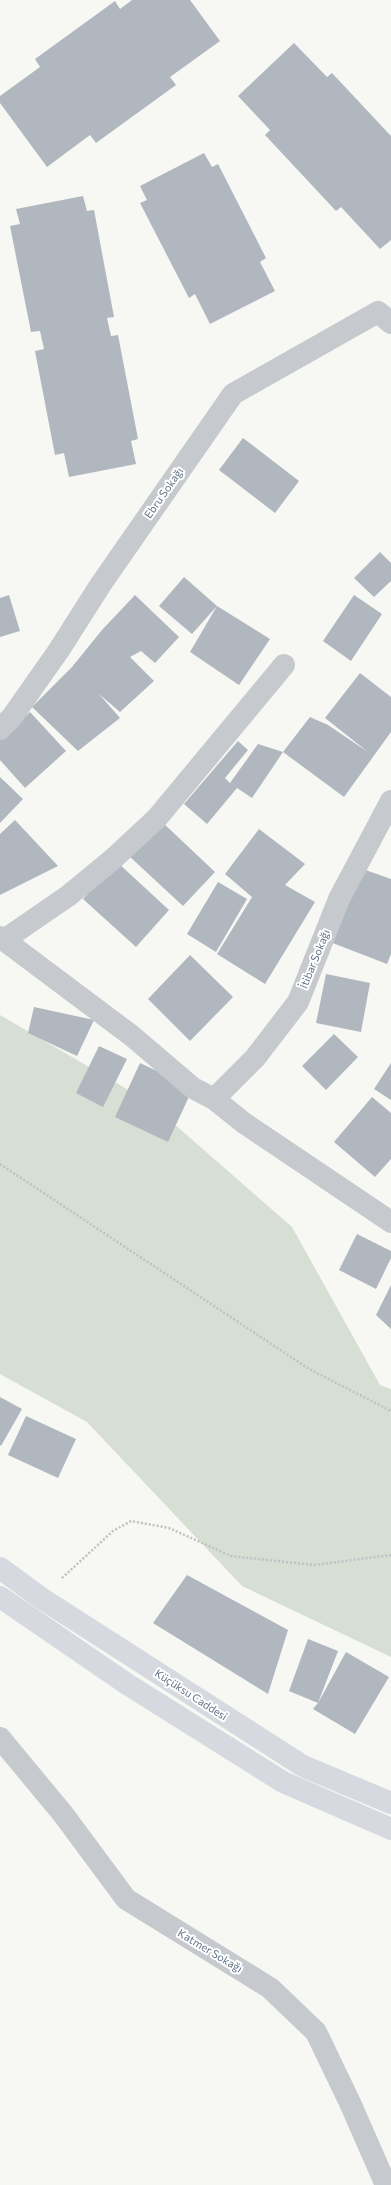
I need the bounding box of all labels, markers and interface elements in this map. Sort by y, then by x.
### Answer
street label: Ebru Sokağı [142,465,186,521]
street label: İtibar Sokağı [297,927,333,991]
street label: Küçüksu Caddesi [152,1667,230,1723]
street label: Katmer Sokağı [175,1927,245,1975]

